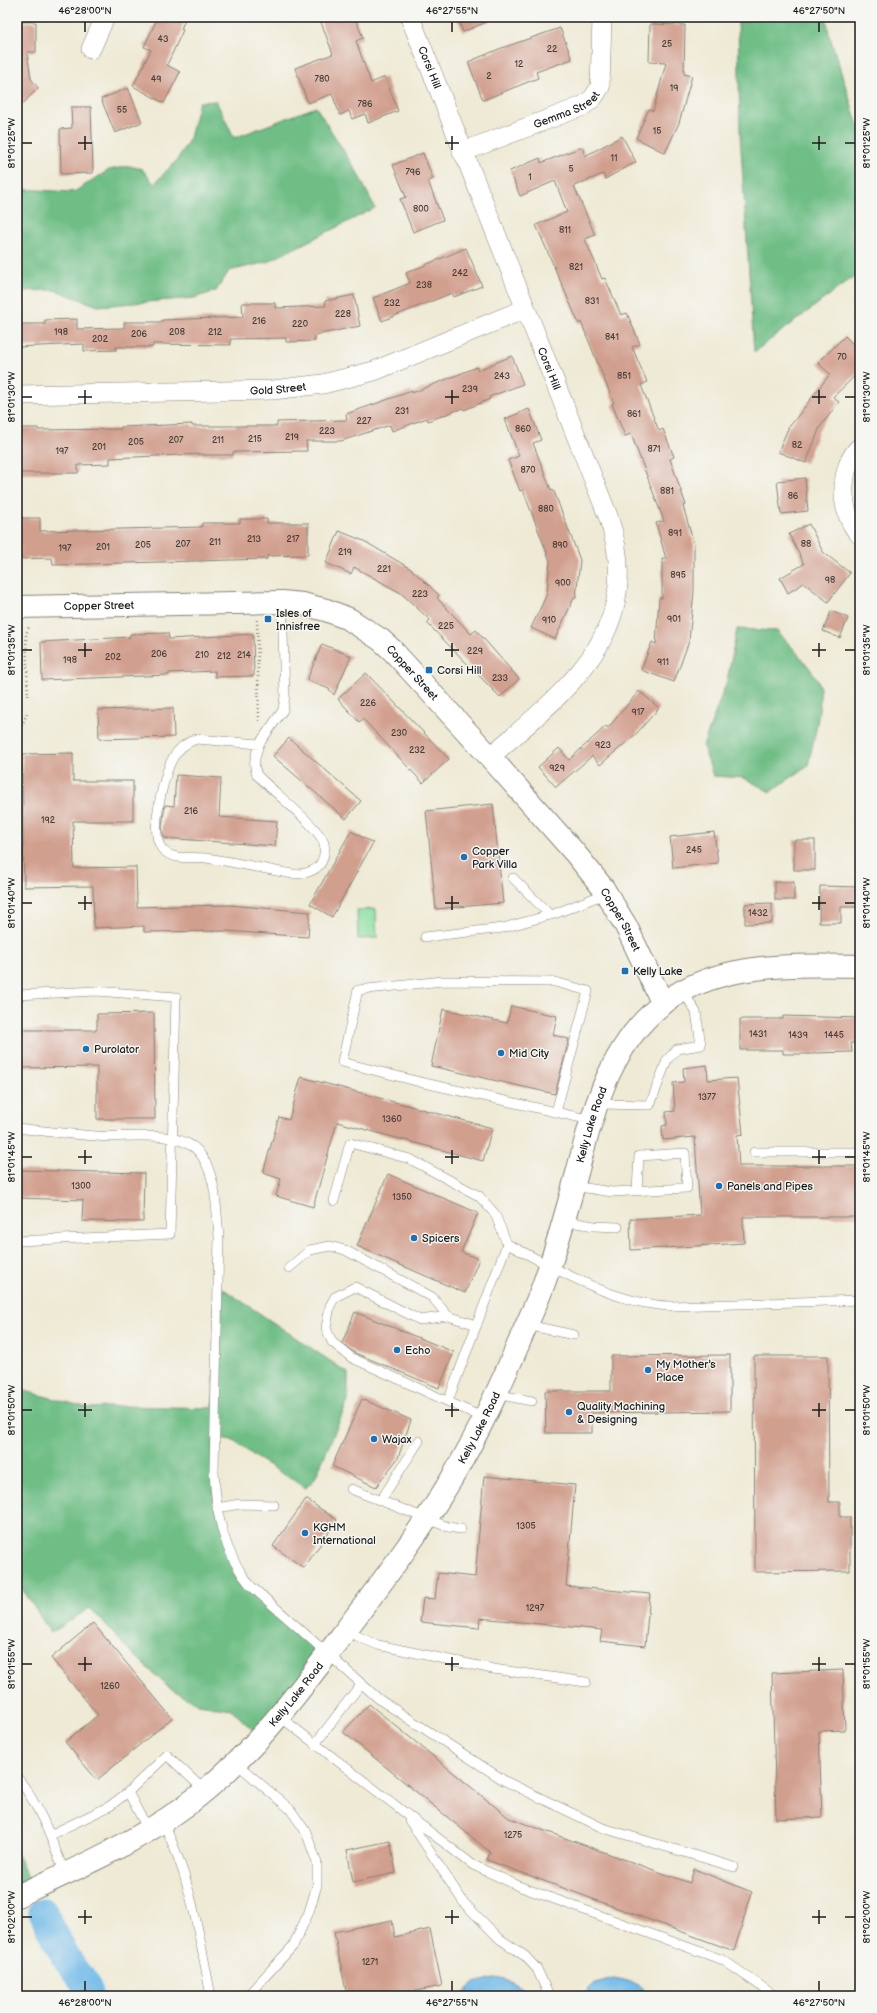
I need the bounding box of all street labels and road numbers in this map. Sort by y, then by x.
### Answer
street label: Corsi Hill [415,44,444,91]
street label: Gemma Street [532,88,603,131]
street label: Corsi Hill [535,345,563,392]
street label: Gold Street [250,380,307,397]
street label: Copper Street [64,599,135,613]
street label: Copper Street [384,642,441,703]
street label: Copper Street [597,886,643,954]
street label: Kelly Lake Road [574,1085,610,1164]
street label: Kelly Lake Road [456,1390,503,1466]
street label: Kelly Lake Road [266,1660,326,1730]

